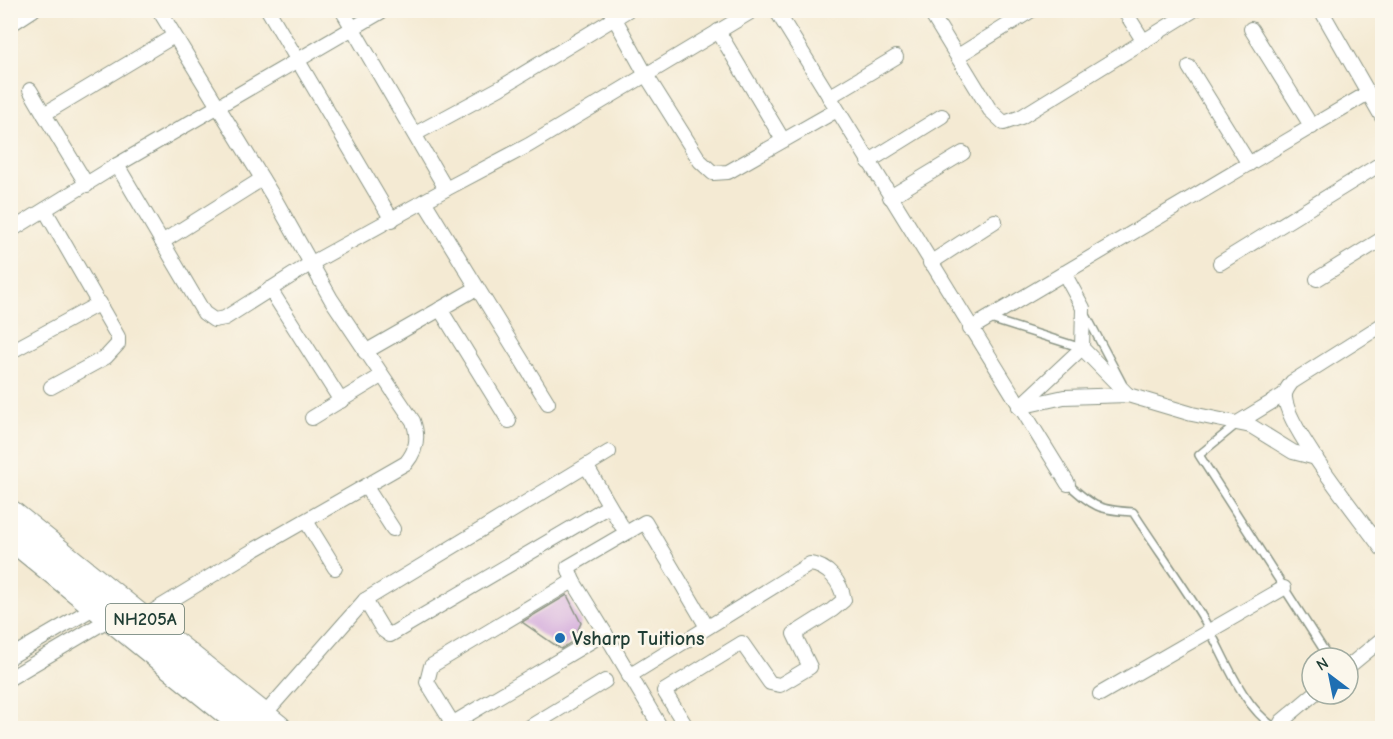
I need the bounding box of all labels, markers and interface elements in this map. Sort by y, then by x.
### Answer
road number: NH205A [106,604,184,634]
place label: Vsharp Tuitions [572,627,704,650]
marker: Vsharp Tuitions [553,631,567,645]
north arrow [1300,646,1360,706]
text: N [1313,654,1332,675]

